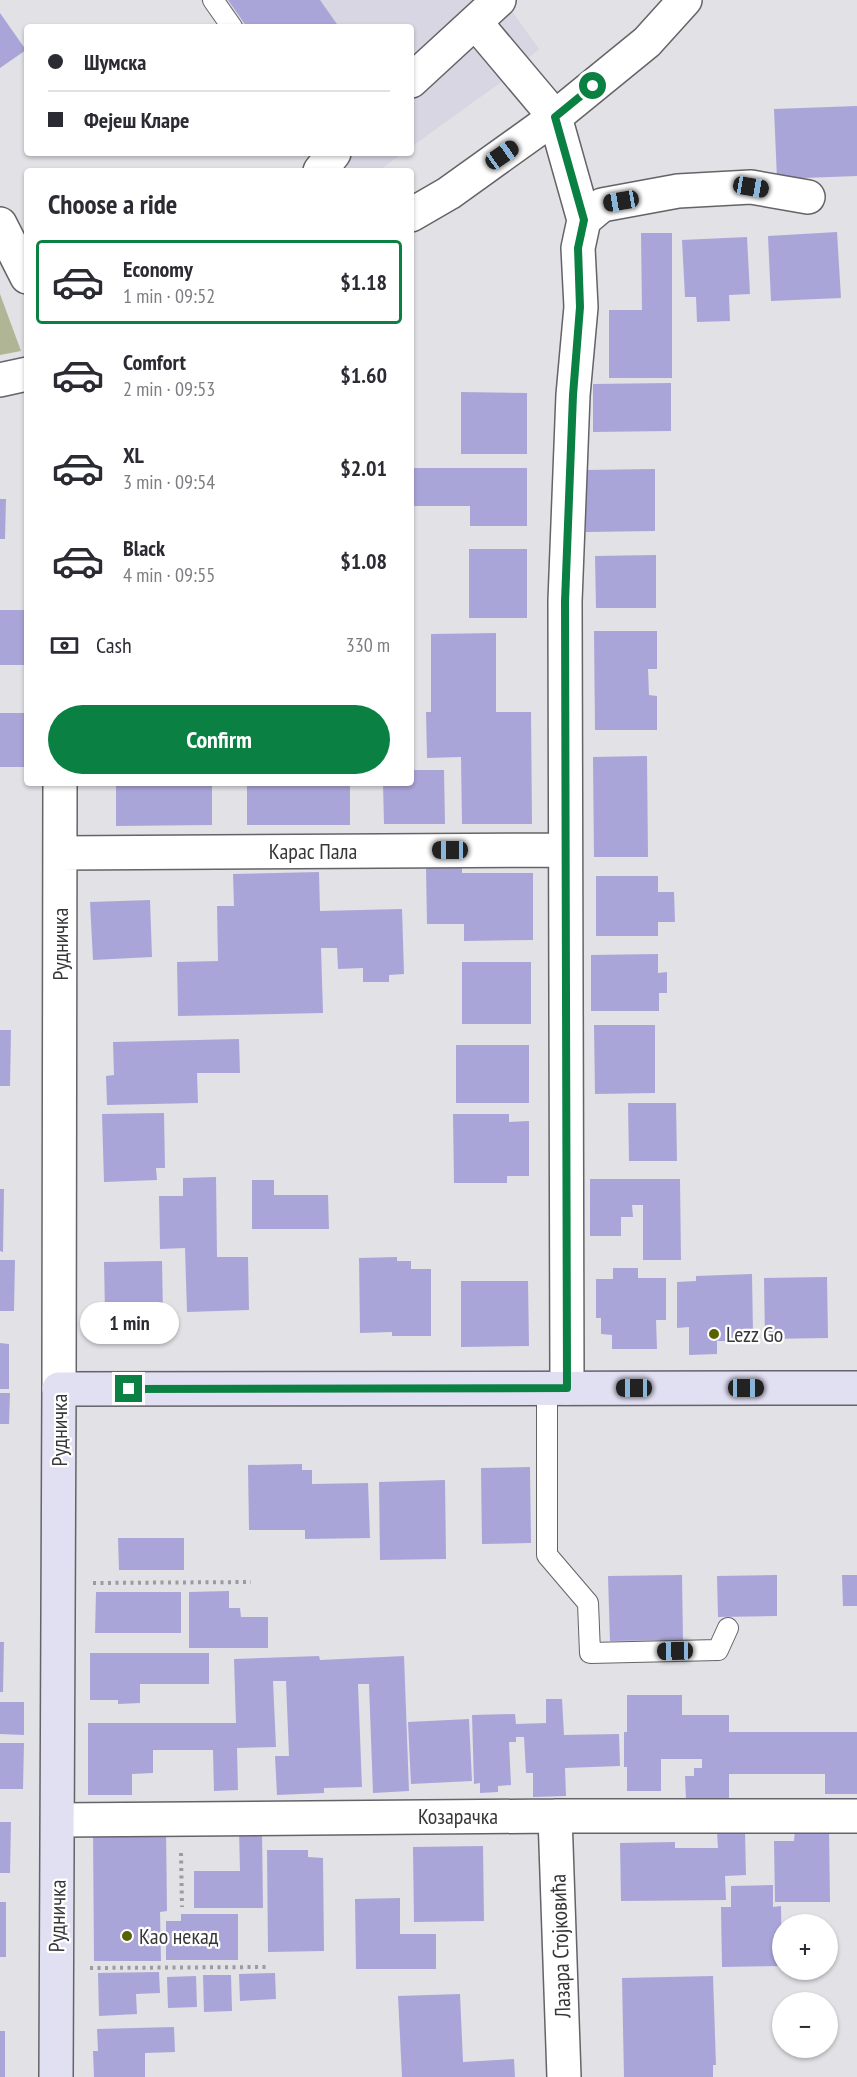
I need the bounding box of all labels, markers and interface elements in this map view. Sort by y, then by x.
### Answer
text: Шумска [84,48,146,76]
route start [579,72,606,99]
text: Фејеш Кларе [84,106,189,134]
car [482,137,522,173]
car [732,175,770,199]
text: Choose a ride [48,187,177,221]
car [602,189,640,213]
icon: car [51,255,105,309]
text: Economy [123,255,193,283]
text: $1.18 [340,268,387,296]
text: 1 min · 09:52 [123,283,215,309]
icon: car [51,348,105,402]
text: Comfort [123,348,186,376]
text: $1.60 [340,361,387,389]
text: 2 min · 09:53 [123,376,215,402]
icon: car [51,441,105,495]
text: XL [123,441,144,469]
text: $2.01 [340,454,387,482]
text: 3 min · 09:54 [123,469,215,495]
icon: car [51,534,105,588]
text: Black [123,534,165,562]
text: $1.08 [340,547,387,575]
text: 4 min · 09:55 [123,562,215,588]
icon: cash [48,629,81,662]
text: Cash [96,631,132,659]
text: 330 m [346,632,390,658]
button: Confirm [48,705,390,774]
street label: Карас Пала [269,837,357,865]
car [432,841,468,859]
street label: Рудничка [46,908,74,980]
callout: 1 min [80,1302,178,1344]
text: 1 min [109,1310,150,1336]
place label: Lezz Go [726,1320,783,1348]
marker: Lezz Go [707,1327,721,1341]
route end [115,1375,142,1402]
car [616,1379,652,1397]
car [728,1379,764,1397]
street label: Рудничка [45,1394,73,1466]
car [657,1642,693,1660]
street label: Козарачка [418,1802,498,1830]
street label: Лазара Стојковића [543,1873,577,2020]
street label: Рудничка [42,1879,72,1953]
map controls [772,1914,838,2058]
button: + [772,1914,838,1980]
place label: Као некад [139,1922,219,1950]
marker: Као некад [120,1929,134,1943]
button: − [772,1992,838,2058]

